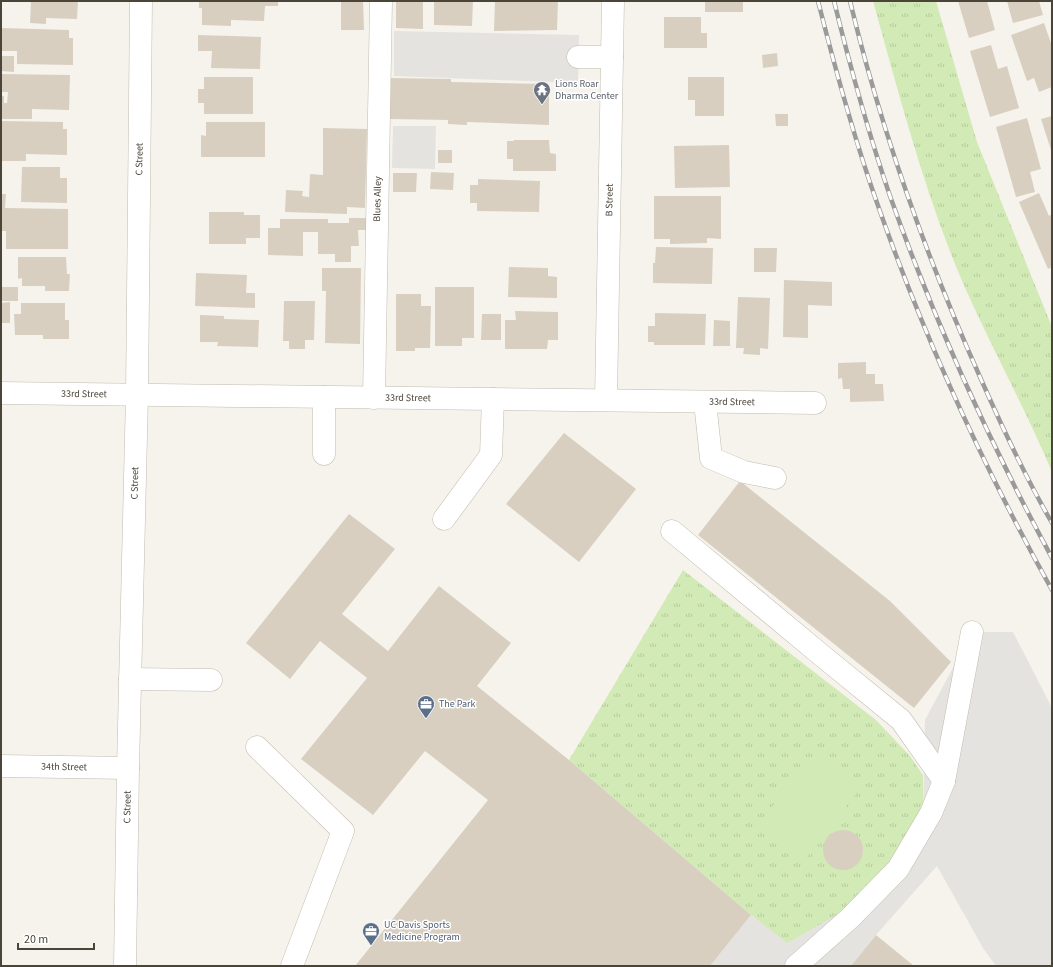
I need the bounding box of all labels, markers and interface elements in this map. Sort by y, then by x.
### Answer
place label: Lions Roar Dharma Center [555,77,619,103]
temple icon: Lions Roar Dharma Center [532,80,552,105]
street label: C Street [132,142,147,176]
street label: Blues Alley [370,176,385,222]
street label: B Street [602,183,617,217]
street label: 33rd Street [61,387,108,401]
street label: 33rd Street [385,391,432,405]
street label: 33rd Street [709,395,756,409]
street label: C Street [127,466,142,500]
office icon: The Park [416,694,436,719]
place label: The Park [439,697,476,711]
street label: 34th Street [41,760,88,774]
street label: C Street [120,790,135,824]
place label: UC Davis Sports Medicine Program [384,918,460,944]
office icon: UC Davis Sports Medicine Program [361,921,381,946]
scale bar [18,925,94,951]
text: 20 m [24,931,48,948]

